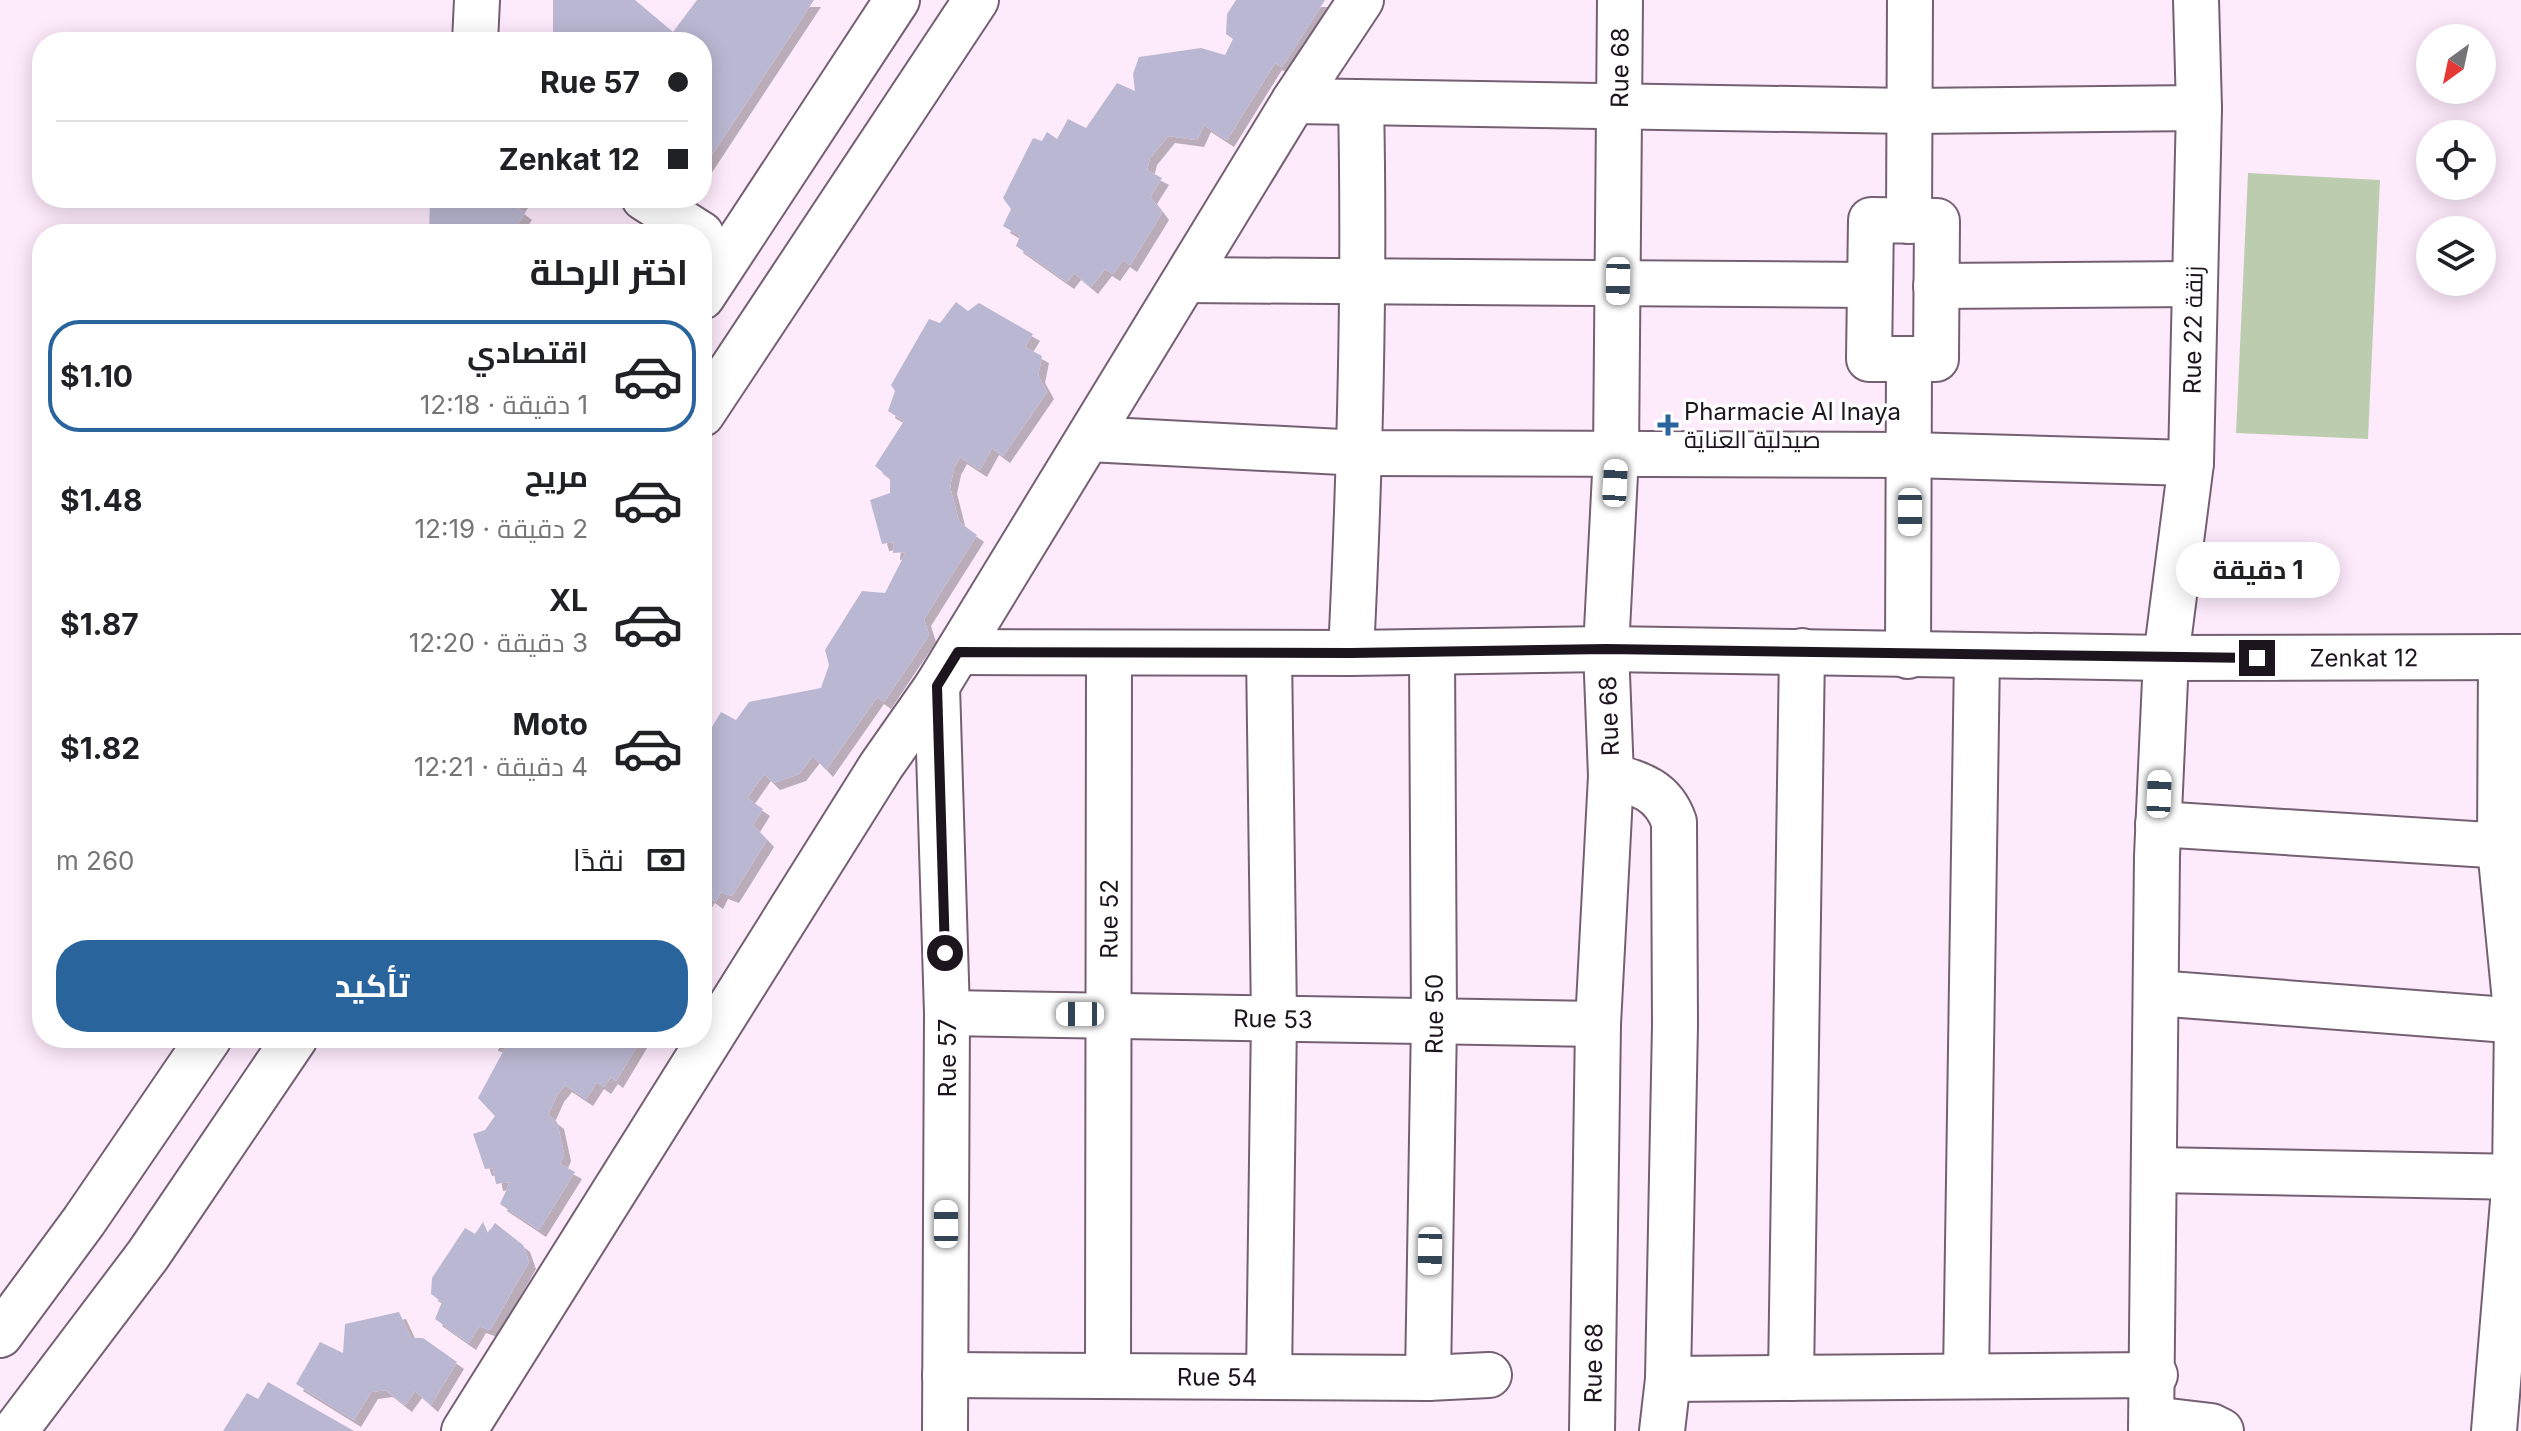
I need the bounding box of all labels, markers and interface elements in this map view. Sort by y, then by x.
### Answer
north arrow [2416,24,2496,104]
map controls [2416,24,2496,296]
street label: Rue 68 [1605,28,1634,108]
text: Rue 57 [540,64,640,100]
button: locate [2416,120,2496,200]
text: Zenkat 12 [499,141,640,177]
button: layers [2416,216,2496,296]
text: اختر الرحلة [530,250,688,294]
car [1606,257,1630,305]
street label: Rue 22 زنقة [2177,266,2209,394]
text: اقتصادي [467,334,588,370]
icon: car [612,340,684,412]
text: $1.10 [60,358,133,394]
text: 1 دقيقة · 12:18 [420,389,588,420]
place label: Pharmacie Al Inaya صيدلية العناية [1684,397,1901,454]
marker: Pharmacie Al Inaya صيدلية العناية [1659,416,1677,434]
text: مريح [525,458,588,494]
car [1602,458,1628,508]
icon: car [612,464,684,536]
text: $1.48 [60,482,142,518]
car [1898,488,1922,536]
text: 2 دقيقة · 12:19 [414,513,588,544]
callout: 1 دقيقة [2175,542,2339,598]
text: 1 دقيقة [2213,554,2303,585]
text: XL [549,582,588,618]
icon: car [612,588,684,660]
text: $1.87 [60,606,139,642]
text: 3 دقيقة · 12:20 [409,627,588,658]
route end [2239,640,2275,676]
street label: Zenkat 12 [2309,643,2418,672]
street label: Rue 68 [1593,675,1625,757]
text: Moto [513,706,588,742]
icon: car [612,712,684,784]
text: $1.82 [60,730,140,766]
text: 4 دقيقة · 12:21 [414,751,588,782]
car [2146,770,2172,818]
icon: cash [644,838,688,882]
text: نقدًا [573,842,624,878]
text: 260 m [56,845,134,876]
street label: Rue 52 [1094,879,1123,959]
route start [927,935,963,971]
button: تأكيد [56,940,688,1032]
street label: Rue 50 [1419,974,1449,1054]
car [1056,1002,1104,1026]
street label: Rue 53 [1233,1003,1313,1034]
street label: Rue 57 [933,1019,962,1097]
car [934,1200,958,1248]
car [1418,1227,1442,1275]
street label: Rue 68 [1578,1323,1608,1403]
street label: Rue 54 [1177,1362,1257,1391]

